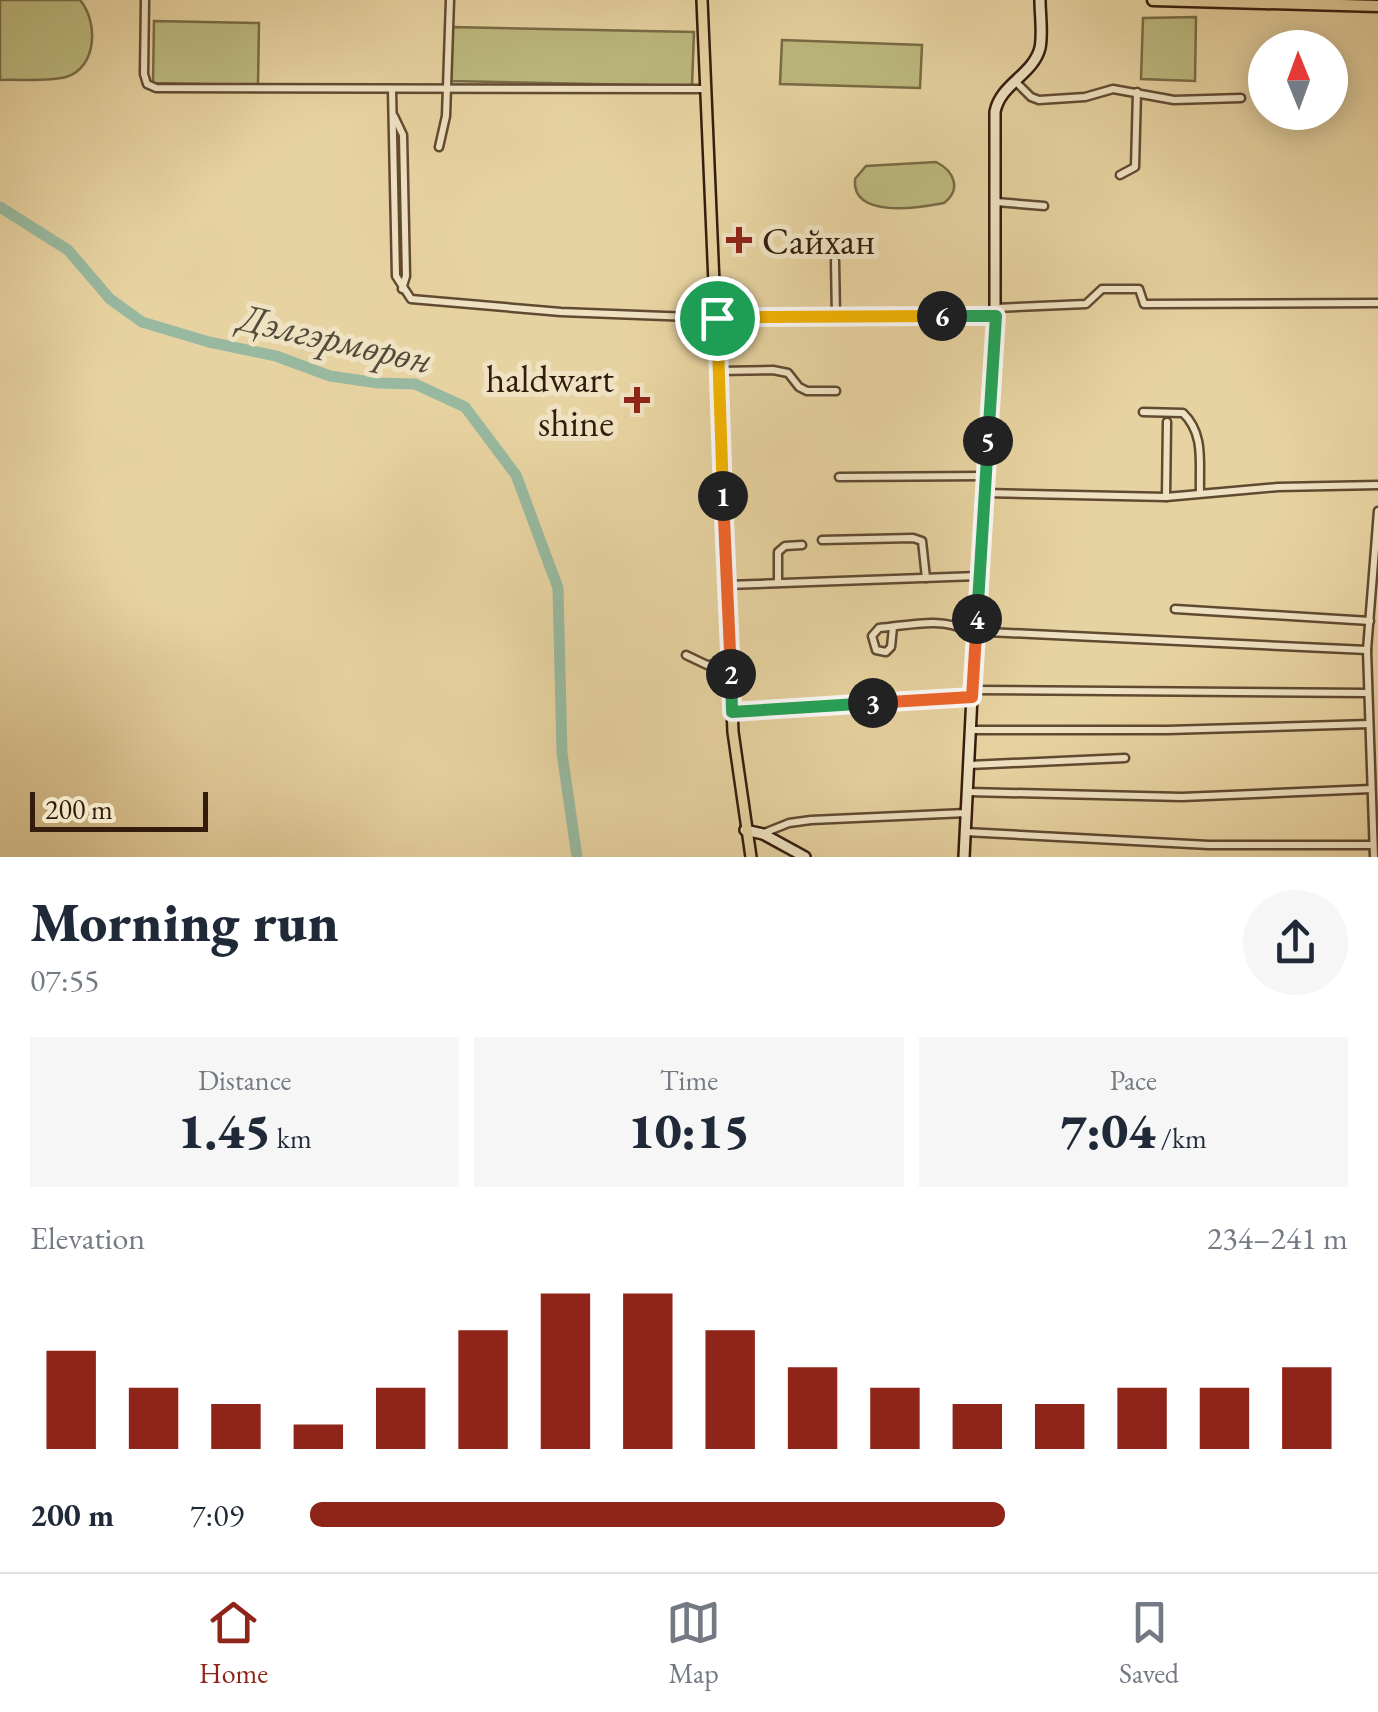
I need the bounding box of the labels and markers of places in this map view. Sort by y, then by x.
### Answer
place label: Сайхан [762,216,875,265]
marker: Сайхан [726,227,752,253]
pin [675,276,760,361]
pin: 6 [917,291,967,341]
place label: haldwart shine [486,354,614,447]
marker: haldwart shine [624,387,650,413]
pin: 5 [963,416,1013,466]
pin: 1 [698,471,748,521]
pin: 4 [952,594,1002,644]
pin: 2 [706,649,756,699]
pin: 3 [848,678,898,728]

